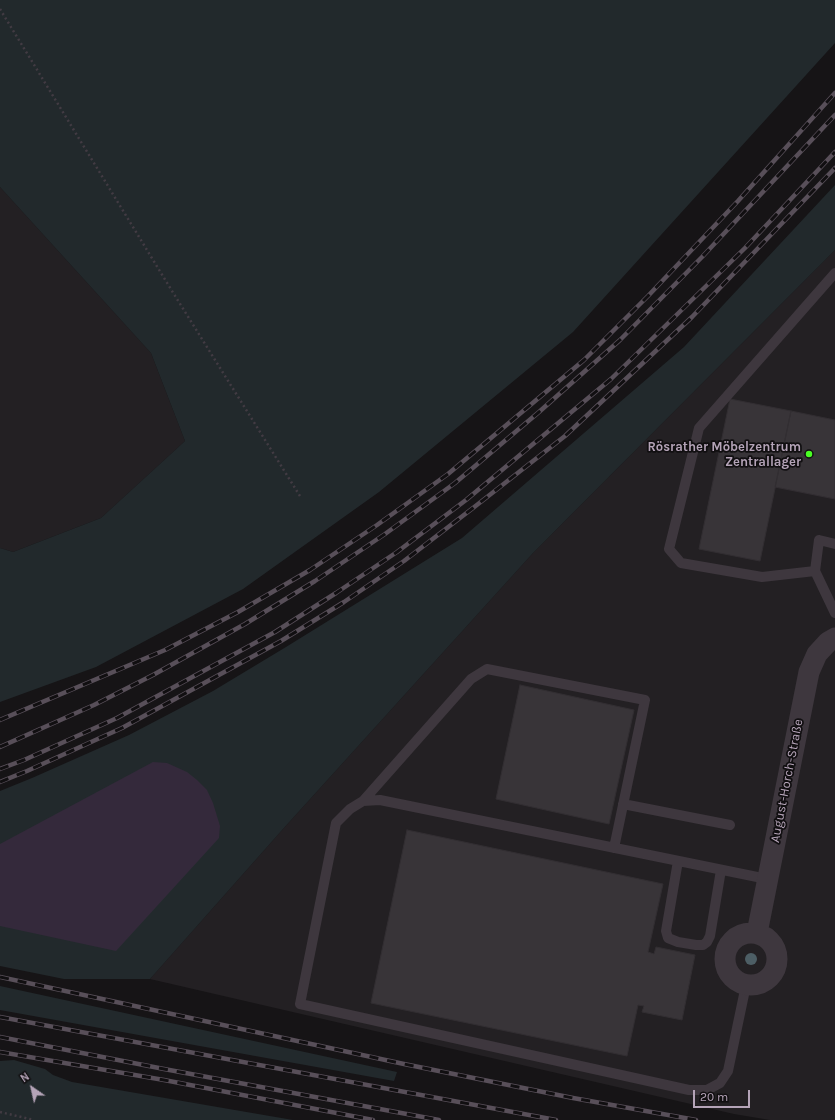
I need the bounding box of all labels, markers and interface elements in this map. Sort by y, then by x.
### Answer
place label: Rösrather Möbelzentrum Zentrallager [648,439,801,470]
marker: Rösrather Möbelzentrum Zentrallager [804,449,814,459]
street label: August-Horch-Straße [767,718,807,844]
north arrow [12,1068,52,1108]
text: N [18,1070,32,1085]
scale bar [695,1082,752,1108]
text: 20 m [700,1090,728,1104]

